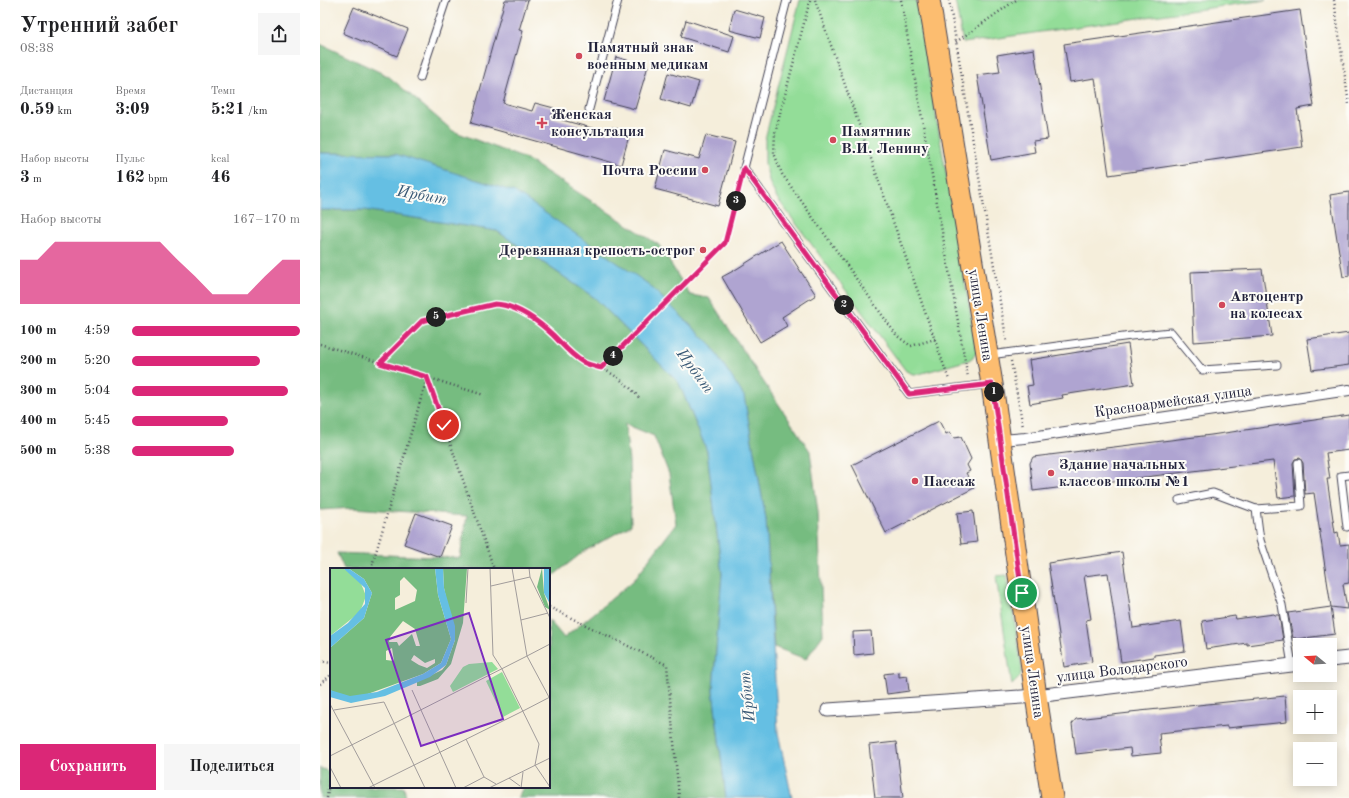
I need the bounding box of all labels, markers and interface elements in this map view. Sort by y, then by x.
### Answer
button: share [258,13,300,55]
text: Утренний забег [20,15,178,37]
place label: Памятный знак военным медикам [587,41,709,73]
text: 08:38 [20,42,54,55]
marker: Памятный знак военным медикам [574,51,584,61]
text: Дистанция [20,86,73,97]
text: Время [115,86,146,97]
text: Темп [211,86,235,97]
text: 0.59 [20,101,54,118]
text: 3:09 [115,101,150,118]
text: 5:21 [211,101,245,118]
text: km [54,106,72,117]
text: /km [245,106,267,117]
place label: Женская консультация [551,108,644,140]
marker: Женская консультация [536,117,548,129]
place label: Памятник В.И. Ленину [841,125,929,157]
marker: Памятник В.И. Ленину [828,135,838,145]
text: Набор высоты [20,154,89,165]
text: Пульс [115,154,145,165]
text: kcal [211,154,230,165]
place label: Почта России [602,164,697,179]
marker: Почта России [700,165,710,175]
text: 3 [20,169,30,186]
text: 162 [115,169,145,186]
text: 46 [211,169,230,186]
text: m [30,174,42,185]
text: bpm [145,174,168,185]
water label: Ирбит [394,183,448,208]
pin: 3 [726,191,746,211]
text: 3 [733,195,739,206]
text: Набор высоты [20,213,102,226]
text: 167–170 m [233,213,300,226]
place label: Деревянная крепость-острог [499,244,695,259]
marker: Деревянная крепость-острог [698,245,708,255]
street label: улица Ленина [965,268,994,363]
place label: Автоцентр на колесах [1230,290,1303,322]
pin: 2 [834,295,854,315]
text: 2 [841,299,847,310]
marker: Автоцентр на колесах [1217,300,1227,310]
pin: 5 [426,307,446,327]
text: 5 [433,311,439,322]
text: 100 m [20,324,57,337]
text: 4:59 [84,324,110,337]
water label: Ирбит [672,345,716,396]
pin: 4 [603,346,623,366]
text: 4 [610,350,616,361]
text: 200 m [20,354,57,367]
text: 5:20 [84,354,110,367]
pin: 1 [984,382,1004,402]
text: 300 m [20,384,57,397]
text: 5:04 [84,384,110,397]
street label: Красноармейская улица [1093,384,1254,421]
text: 1 [991,386,997,397]
pin [427,408,461,442]
text: 400 m [20,414,57,427]
text: 5:45 [84,414,110,427]
icon: check [433,414,455,436]
text: 500 m [20,444,57,457]
text: 5:38 [84,444,110,457]
place label: Здание начальных классов школы №1 [1059,458,1190,490]
marker: Здание начальных классов школы №1 [1046,468,1056,478]
place label: Пассаж [923,475,975,490]
marker: Пассаж [910,476,920,486]
inset map [330,568,550,788]
pin [1005,576,1039,610]
icon: arrive [1011,582,1033,604]
street label: улица Ленина [1018,625,1045,720]
north arrow [1293,638,1337,682]
map controls [1293,638,1337,786]
street label: улица Володарского [1056,655,1189,686]
water label: Ирбит [737,671,759,724]
button: + [1293,690,1337,734]
button: − [1293,742,1337,786]
button: Сохранить [20,744,156,790]
button: Поделиться [164,744,300,790]

